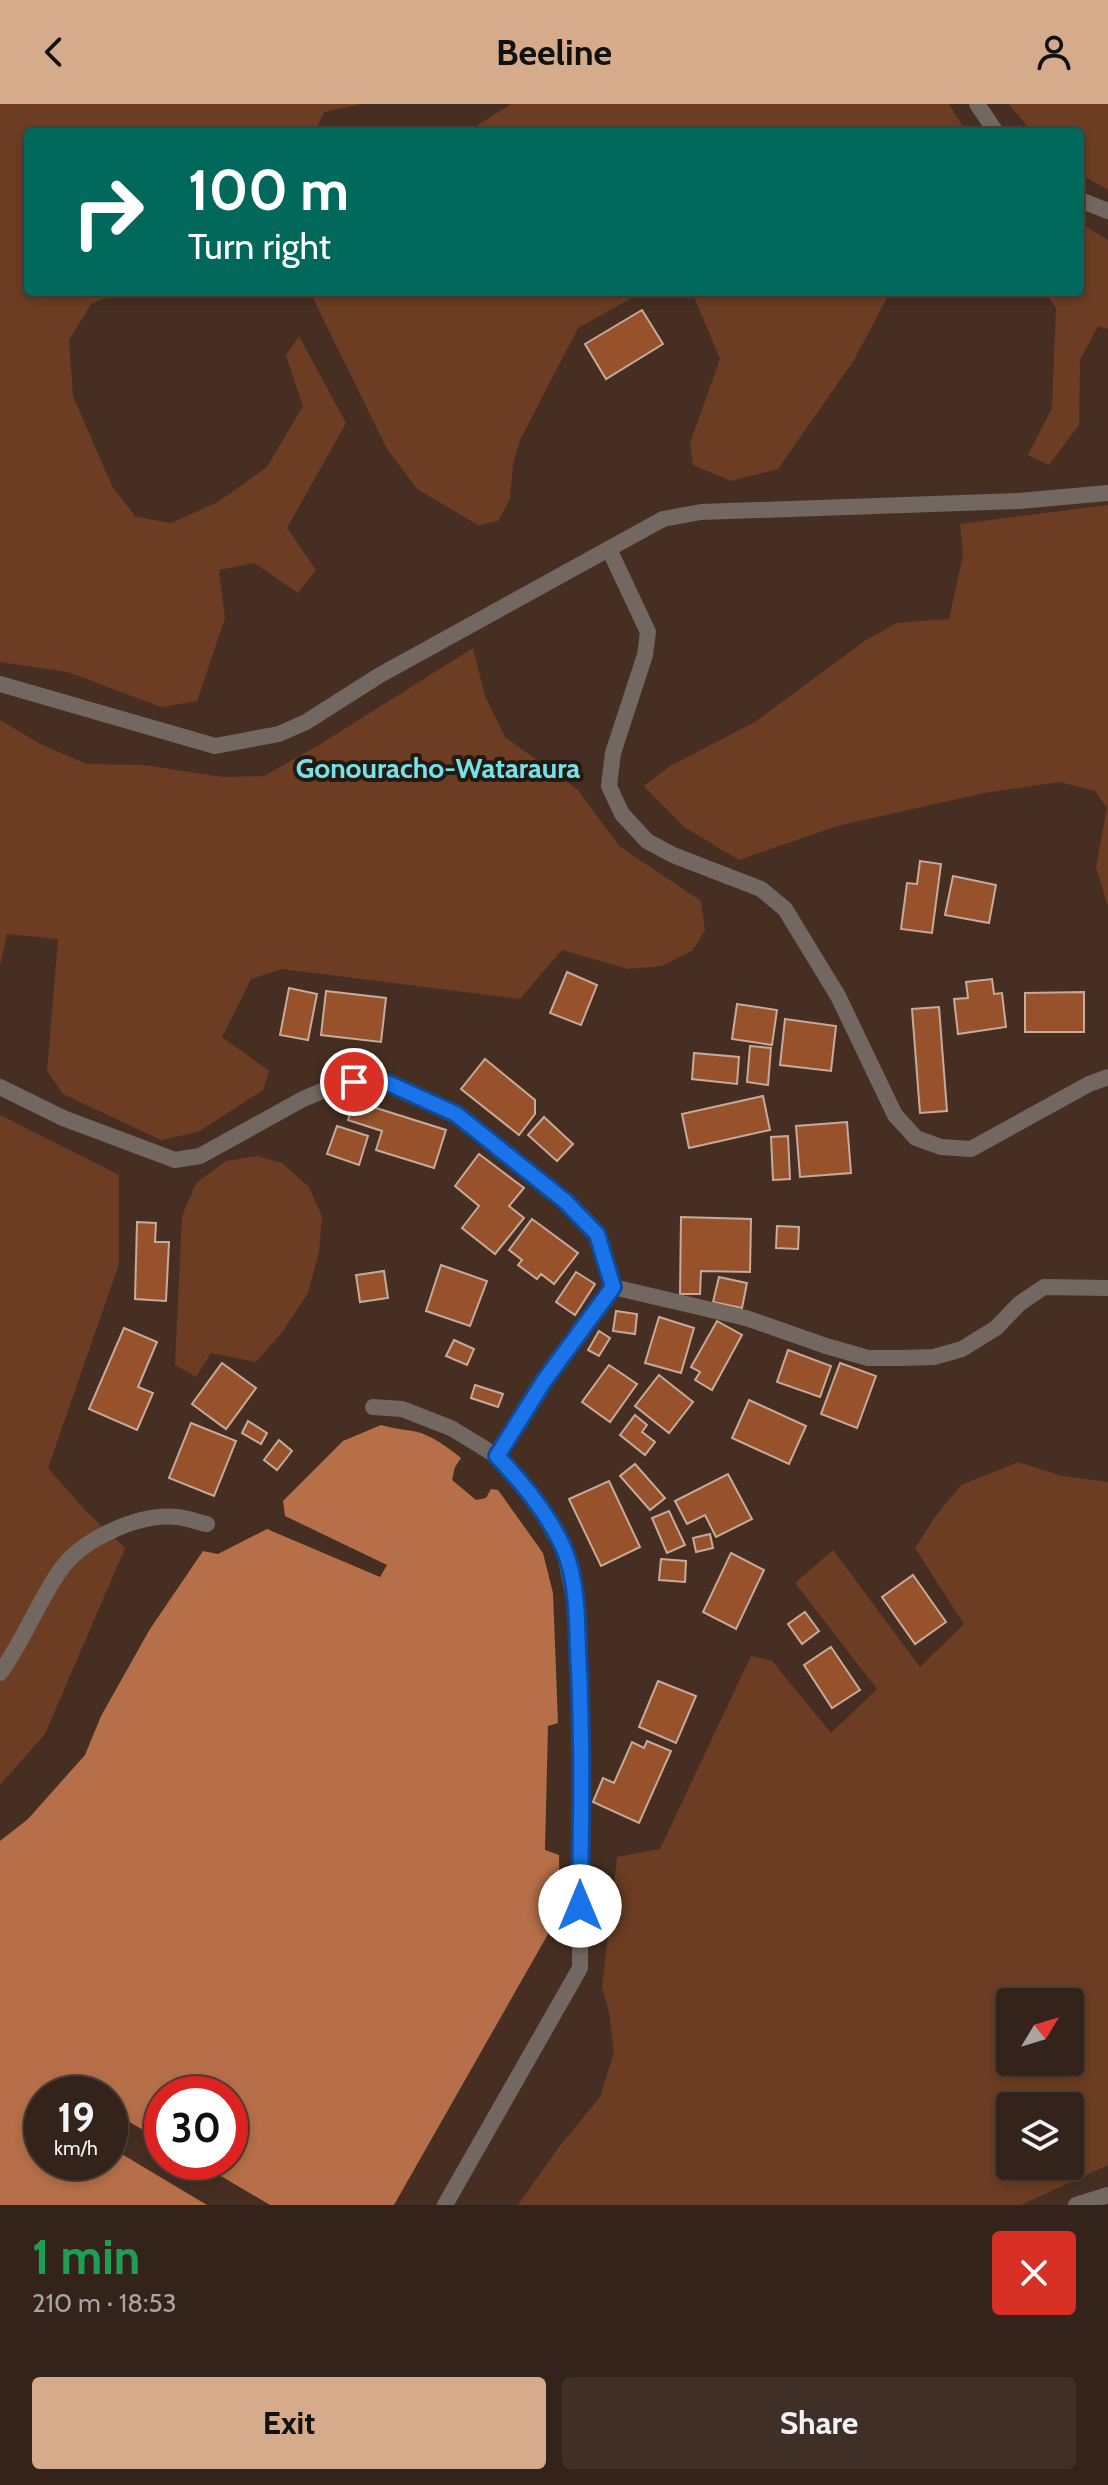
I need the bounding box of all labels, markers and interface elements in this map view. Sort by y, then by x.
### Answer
icon: back [32,30,76,74]
text: Beeline [496,30,612,74]
icon: person [1032,30,1076,74]
text: 100 m [188,156,349,224]
icon: right [56,160,160,264]
text: Turn right [188,224,331,268]
district label: Gonouracho-Wataraura [296,751,580,785]
pin [320,1048,388,1116]
icon: arrive [332,1060,376,1104]
position arrow [538,1864,622,1948]
north arrow [996,1988,1084,2076]
map controls [996,1988,1084,2180]
speed limit sign: 30 [144,2076,248,2180]
button: layers [996,2092,1084,2180]
text: 19 [57,2093,95,2142]
text: km/h [54,2136,98,2160]
text: 1 min [32,2228,140,2286]
button: close [992,2231,1076,2315]
text: 210 m · 18:53 [32,2287,177,2319]
button: Exit [32,2377,546,2469]
button: Share [562,2377,1076,2469]

